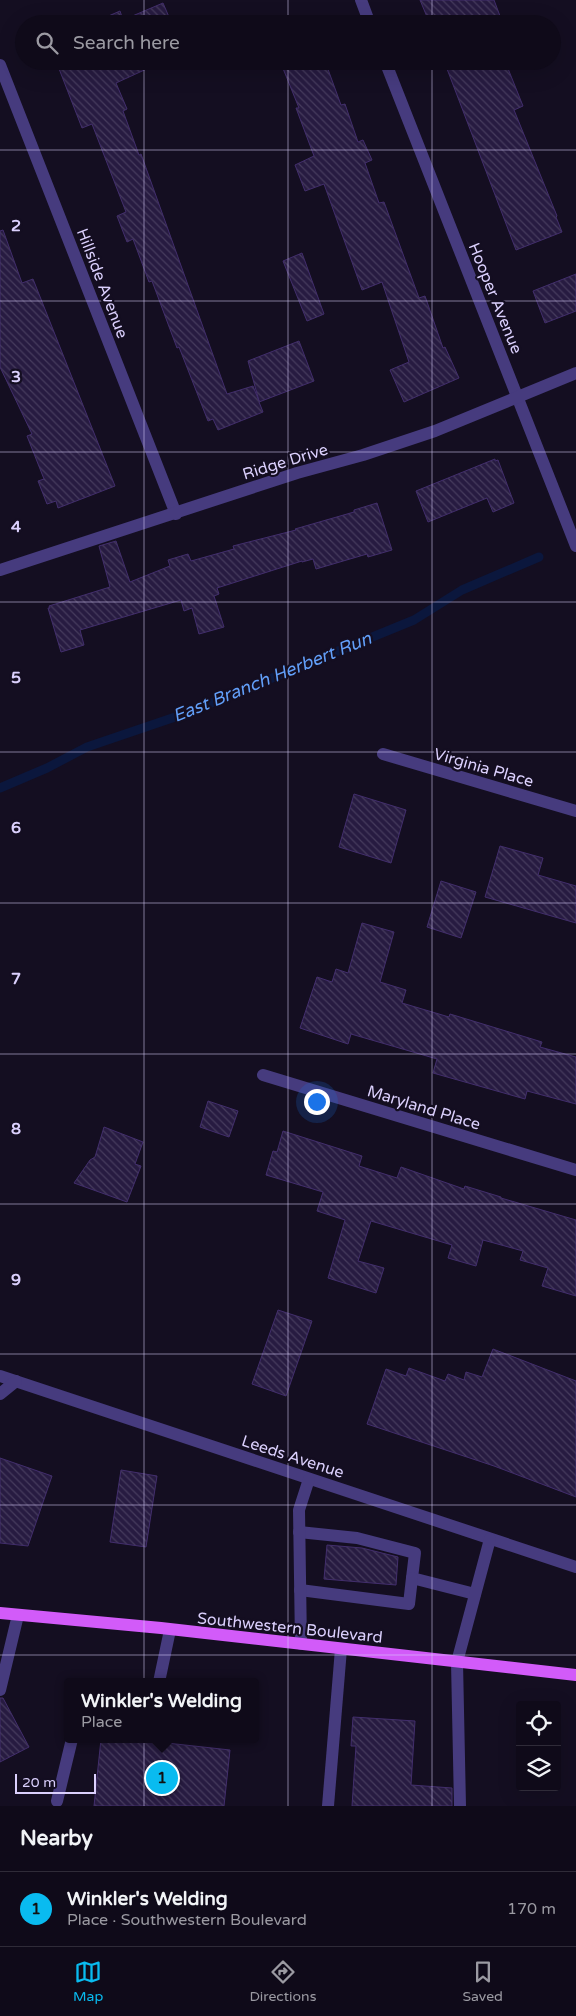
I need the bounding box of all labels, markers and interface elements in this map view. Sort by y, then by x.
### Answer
search box [15,15,561,70]
icon: search [33,29,61,57]
text: Search here [73,32,180,54]
text: 2 [11,216,21,236]
street label: Hillside Avenue [72,226,132,341]
street label: Hooper Avenue [464,240,526,357]
text: 3 [11,367,21,387]
street label: Ridge Drive [240,439,330,484]
text: 4 [11,517,21,537]
water label: East Branch Herbert Run [169,627,376,727]
text: 5 [11,668,21,688]
street label: Virginia Place [431,744,536,792]
text: 6 [11,818,21,838]
text: 7 [11,969,21,989]
street label: Maryland Place [365,1081,483,1135]
your location [304,1089,330,1115]
text: 8 [11,1119,21,1139]
text: 9 [11,1270,21,1290]
street label: Leeds Avenue [239,1431,346,1483]
street label: Southwestern Boulevard [196,1608,384,1648]
popup [64,1678,259,1743]
text: Winkler's Welding [81,1690,242,1712]
map controls [516,1701,561,1791]
button: locate [516,1701,561,1746]
text: Place [81,1712,122,1732]
button: layers [516,1746,561,1791]
pin: 1 [146,1759,178,1797]
scale bar [15,1771,96,1794]
text: 20 m [22,1774,56,1791]
text: Nearby [20,1826,93,1851]
text: Winkler's Welding [67,1888,228,1910]
text: 1 [31,1899,41,1919]
text: 170 m [507,1899,556,1919]
text: Place · Southwestern Boulevard [67,1910,307,1930]
tab: Map [73,1958,103,2005]
tab: Directions [249,1958,316,2005]
tab: Saved [462,1958,503,2005]

